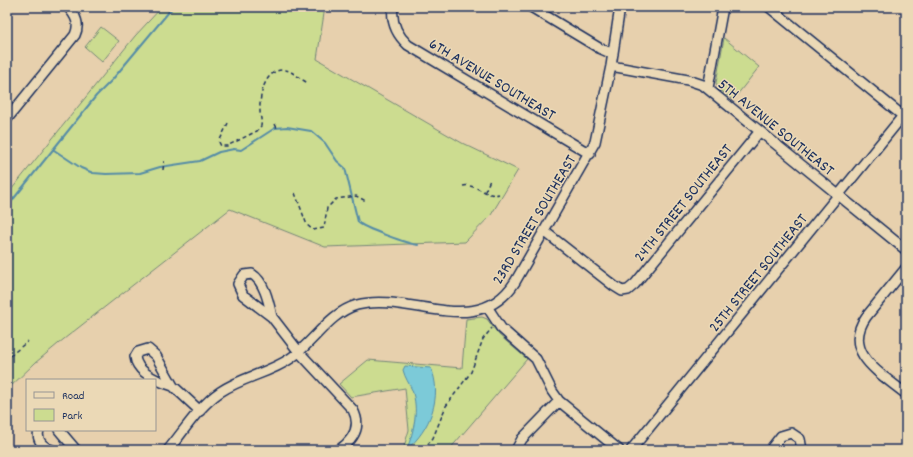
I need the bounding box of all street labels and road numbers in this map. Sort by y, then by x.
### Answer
street label: 6TH AVENUE SOUTHEAST [424,33,560,127]
street label: 5TH AVENUE SOUTHEAST [712,74,839,183]
street label: 24TH STREET SOUTHEAST [629,139,739,267]
street label: 23RD STREET SOUTHEAST [487,151,583,289]
street label: 25TH STREET SOUTHEAST [704,209,814,338]

